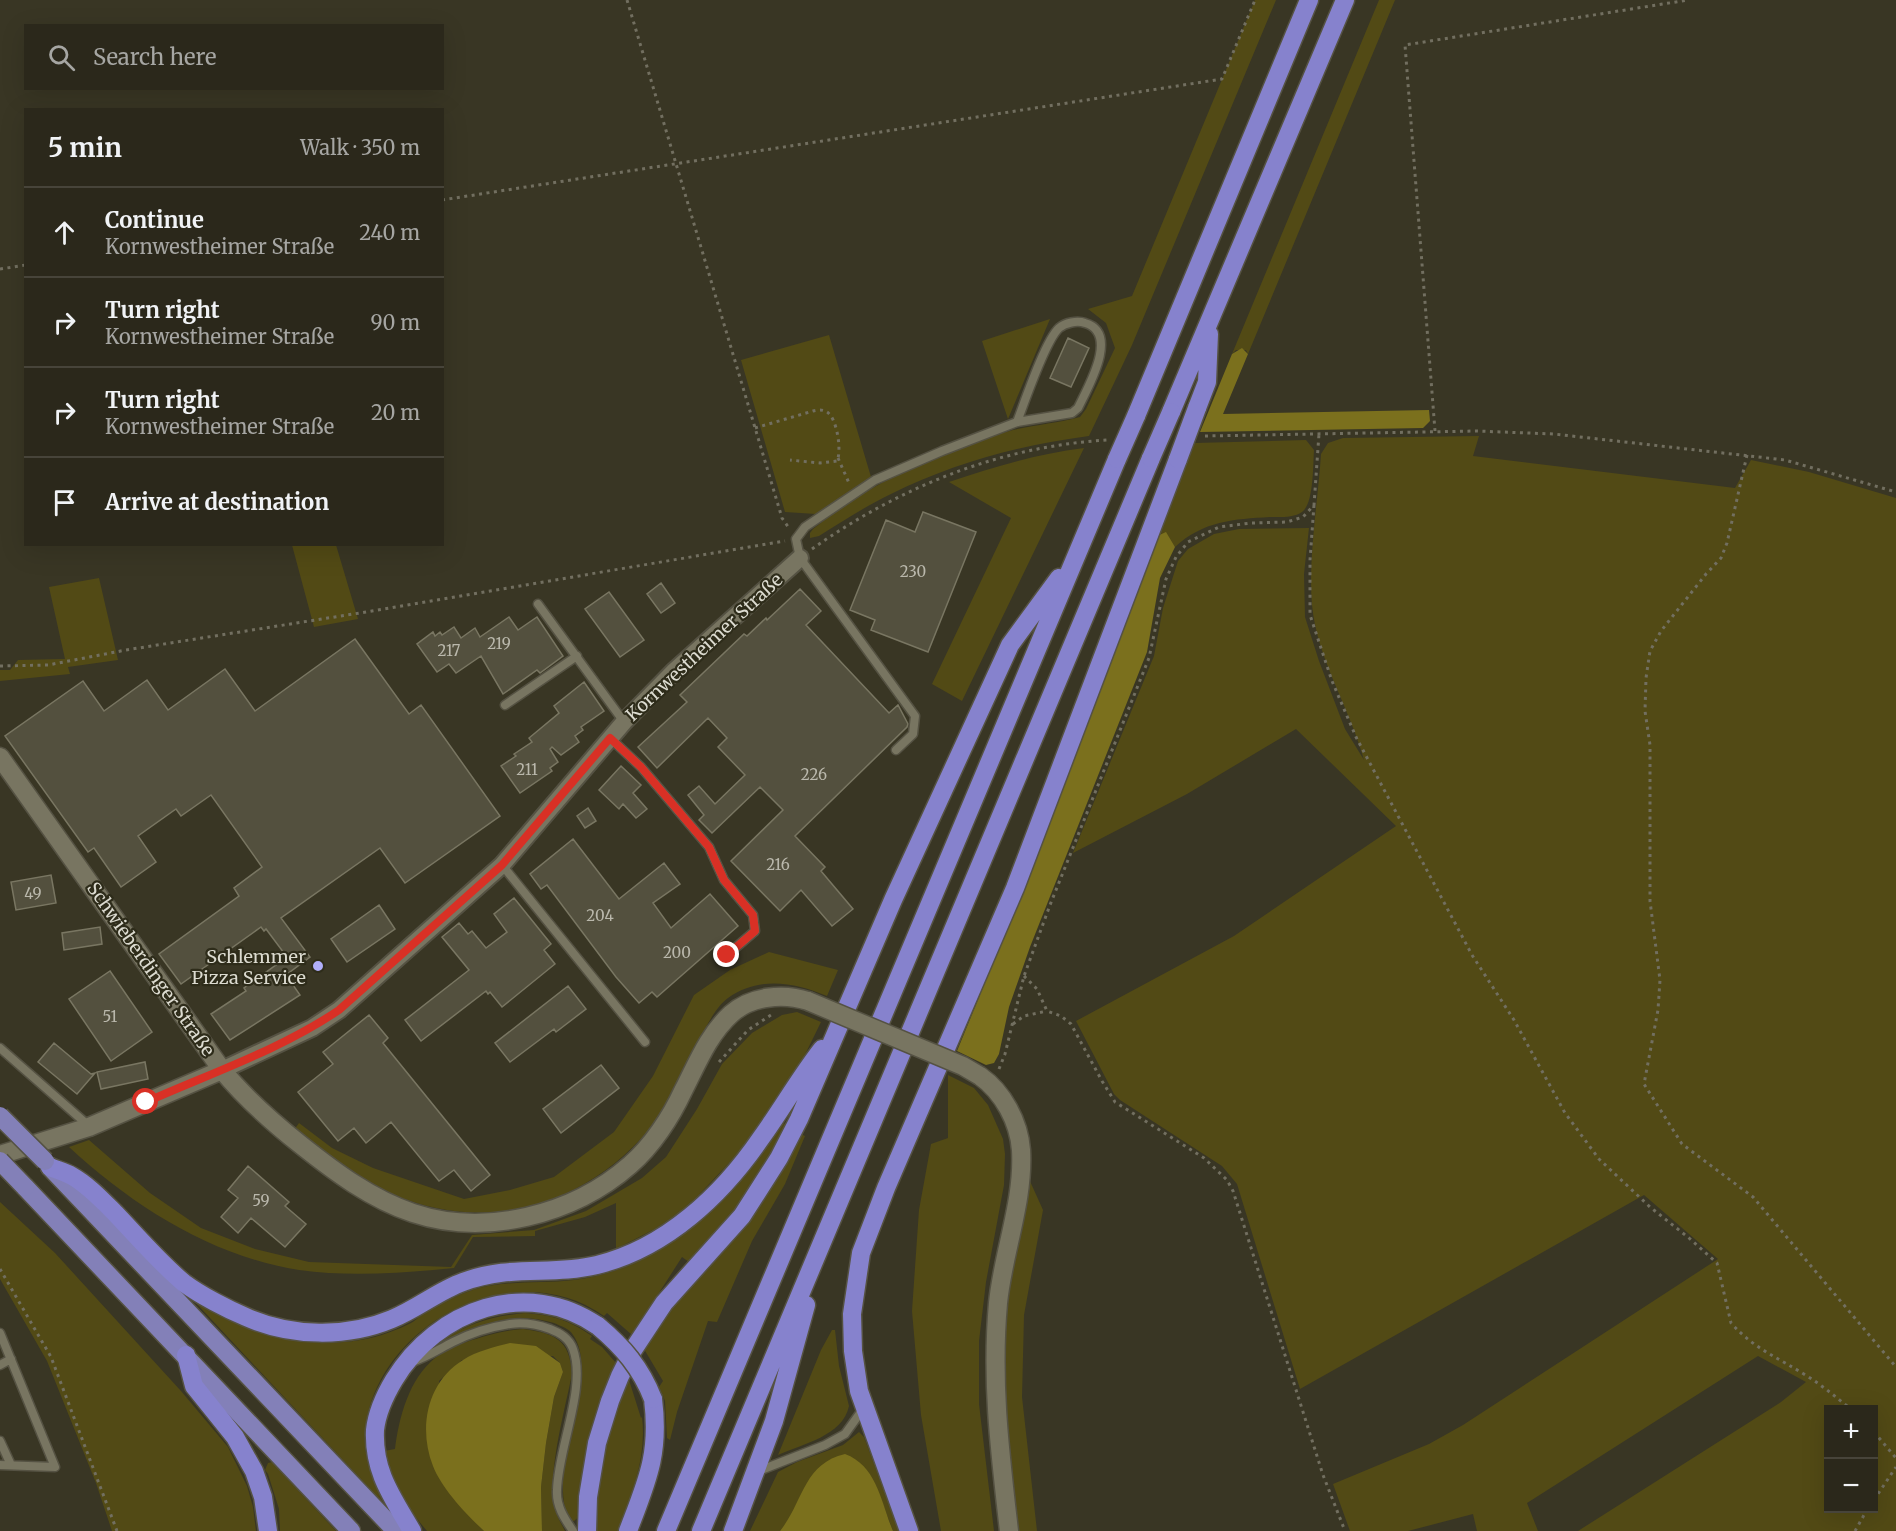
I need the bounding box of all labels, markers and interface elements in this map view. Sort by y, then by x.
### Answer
search box [24,24,444,90]
icon: search [45,41,78,74]
text: Search here [93,43,216,71]
text: 5 min [48,131,122,164]
text: Walk · 350 m [300,135,420,160]
text: Continue [105,206,204,234]
icon: ahead [48,216,81,249]
text: 240 m [359,220,420,245]
text: Kornwestheimer Straße [105,234,334,259]
text: Turn right [105,296,219,324]
icon: right [48,306,81,339]
text: 90 m [370,310,420,335]
text: Kornwestheimer Straße [105,324,334,349]
text: Turn right [105,386,219,414]
icon: right [48,396,81,429]
text: 20 m [371,400,420,425]
text: Kornwestheimer Straße [105,414,334,439]
icon: arrive [48,486,81,519]
text: Arrive at destination [105,488,329,516]
house number: 230 [900,562,926,581]
street label: Kornwestheimer Straße [621,568,787,726]
house number: 219 [487,634,511,653]
house number: 217 [438,641,461,660]
house number: 211 [516,760,538,779]
house number: 226 [801,765,827,784]
house number: 216 [766,855,790,874]
street label: Schwieberdinger Straße [82,877,220,1061]
house number: 49 [24,884,42,903]
house number: 204 [586,906,614,925]
route end [713,941,739,967]
house number: 200 [663,943,691,962]
place label: Schlemmer Pizza Service [191,945,306,989]
marker: Schlemmer Pizza Service [311,959,325,973]
house number: 51 [103,1007,118,1026]
route start [132,1088,158,1114]
house number: 59 [252,1191,270,1210]
map controls [1824,1405,1878,1513]
button: + [1824,1405,1878,1459]
button: − [1824,1459,1878,1513]

